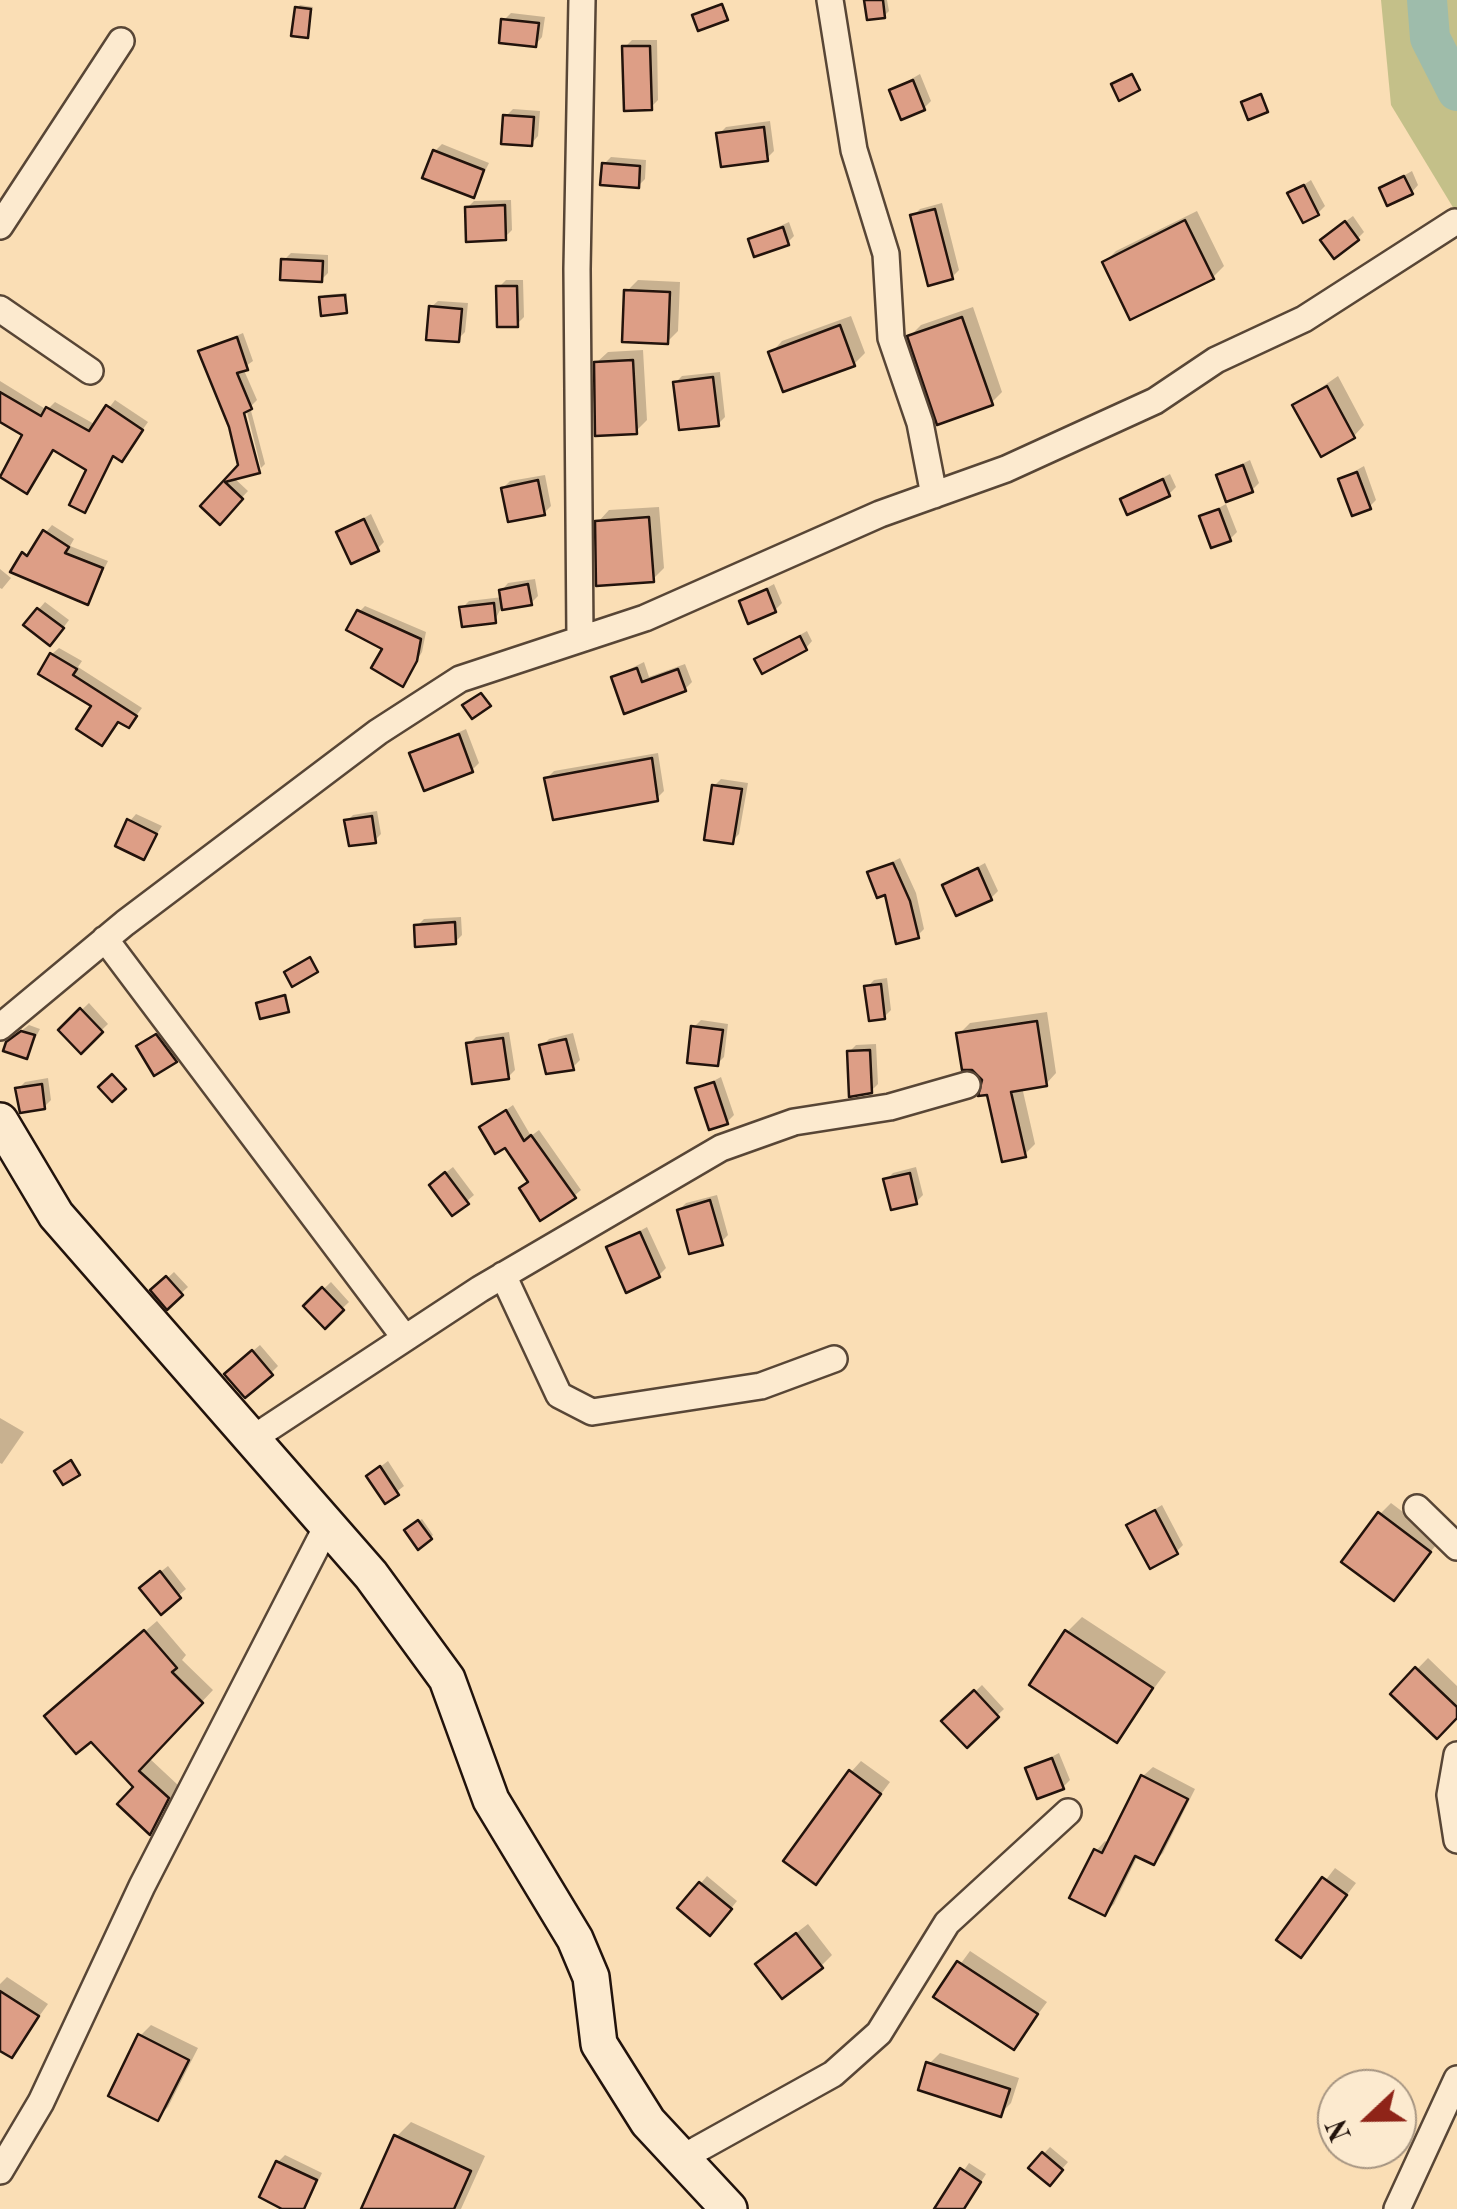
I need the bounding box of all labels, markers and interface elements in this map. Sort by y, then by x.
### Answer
north arrow [1317,2069,1417,2169]
text: N [1324,2114,1358,2145]

